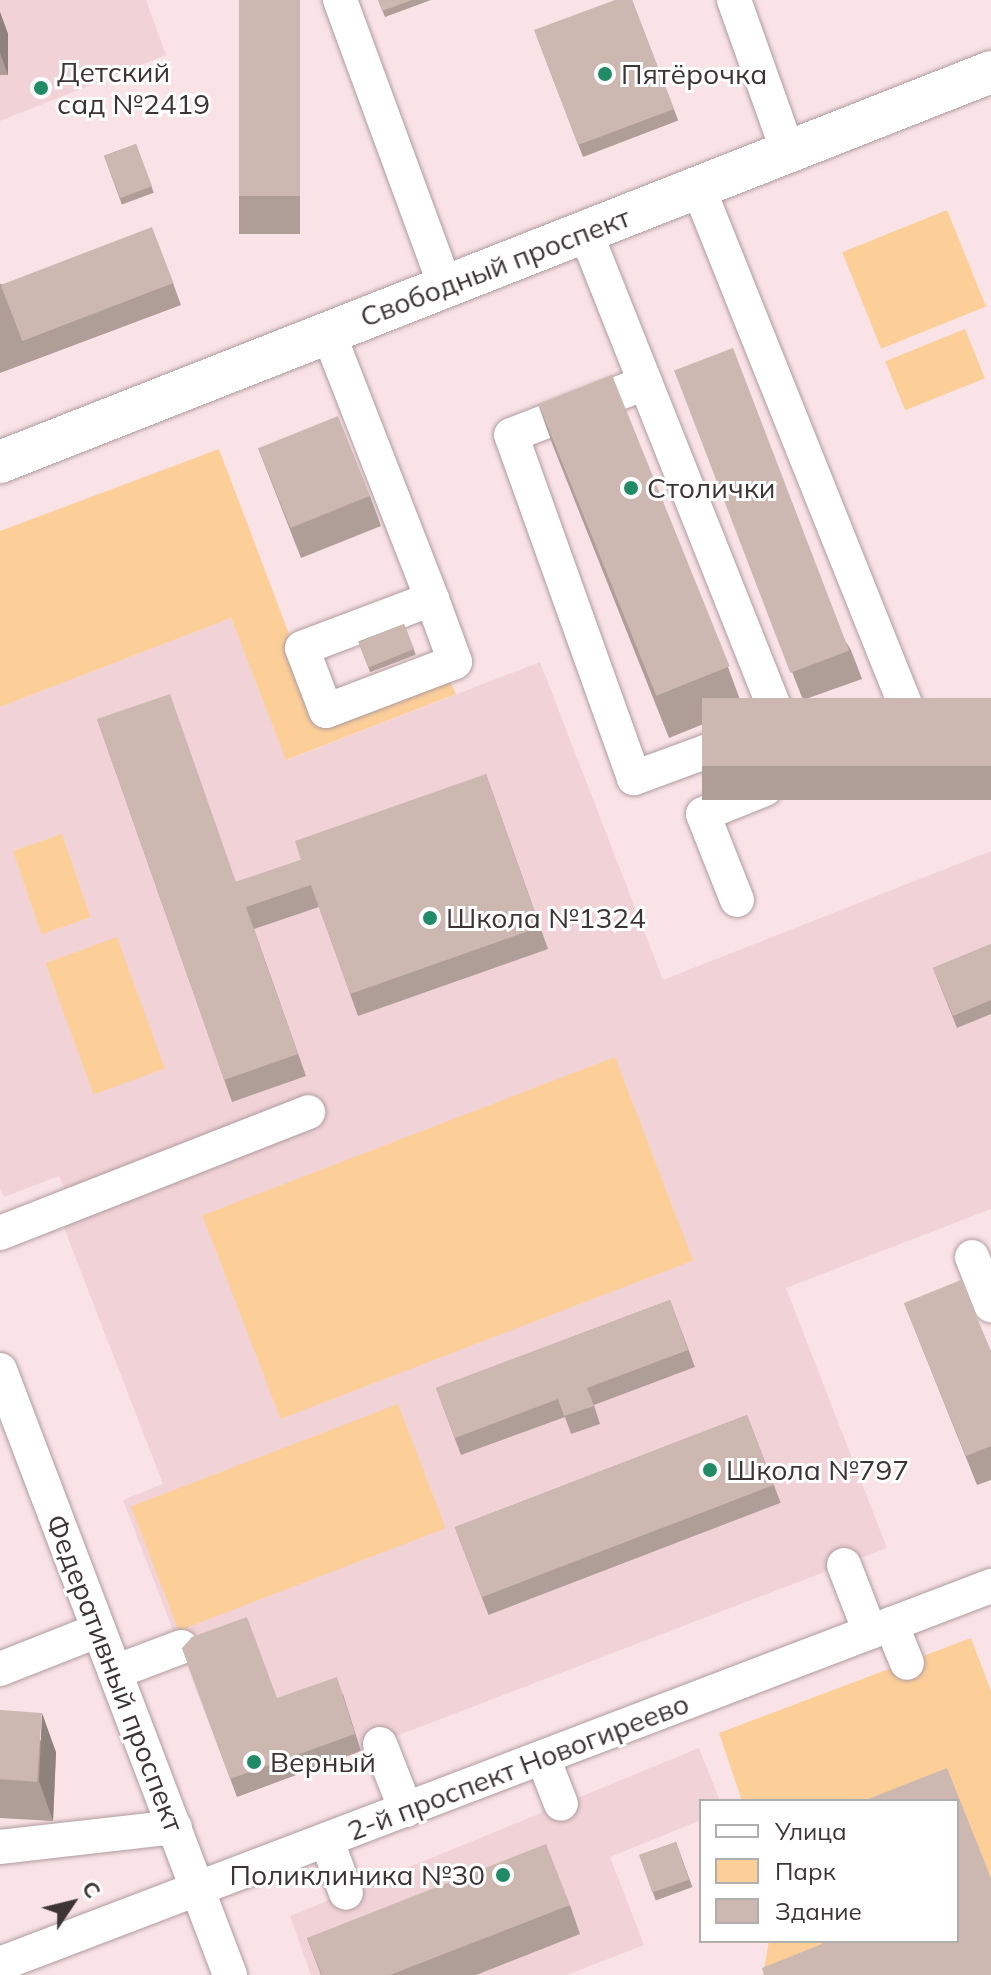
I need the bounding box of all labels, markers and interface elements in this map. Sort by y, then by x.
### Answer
place label: Детский сад №2419 [57,55,210,121]
place label: Пятёрочка [621,57,767,91]
marker: Пятёрочка [596,65,614,83]
marker: Детский сад №2419 [32,79,50,97]
street label: Свободный проспект [355,200,635,334]
place label: Столички [647,471,775,505]
marker: Столички [622,479,640,497]
place label: Школа №1324 [446,901,646,935]
marker: Школа №1324 [421,909,439,927]
place label: Школа №797 [726,1453,909,1487]
marker: Школа №797 [701,1461,719,1479]
street label: Федеративный проспект [39,1510,191,1836]
street label: 2-й проспект Новогиреево [343,1686,693,1848]
place label: Верный [270,1745,376,1779]
marker: Верный [245,1753,263,1771]
legend [699,1799,959,1943]
text: Улица [775,1816,847,1846]
text: Парк [775,1856,836,1886]
place label: Поликлиника №30 [229,1858,485,1892]
north arrow [32,1863,112,1943]
marker: Поликлиника №30 [492,1864,514,1886]
text: С [76,1875,107,1903]
text: Здание [775,1896,862,1926]

